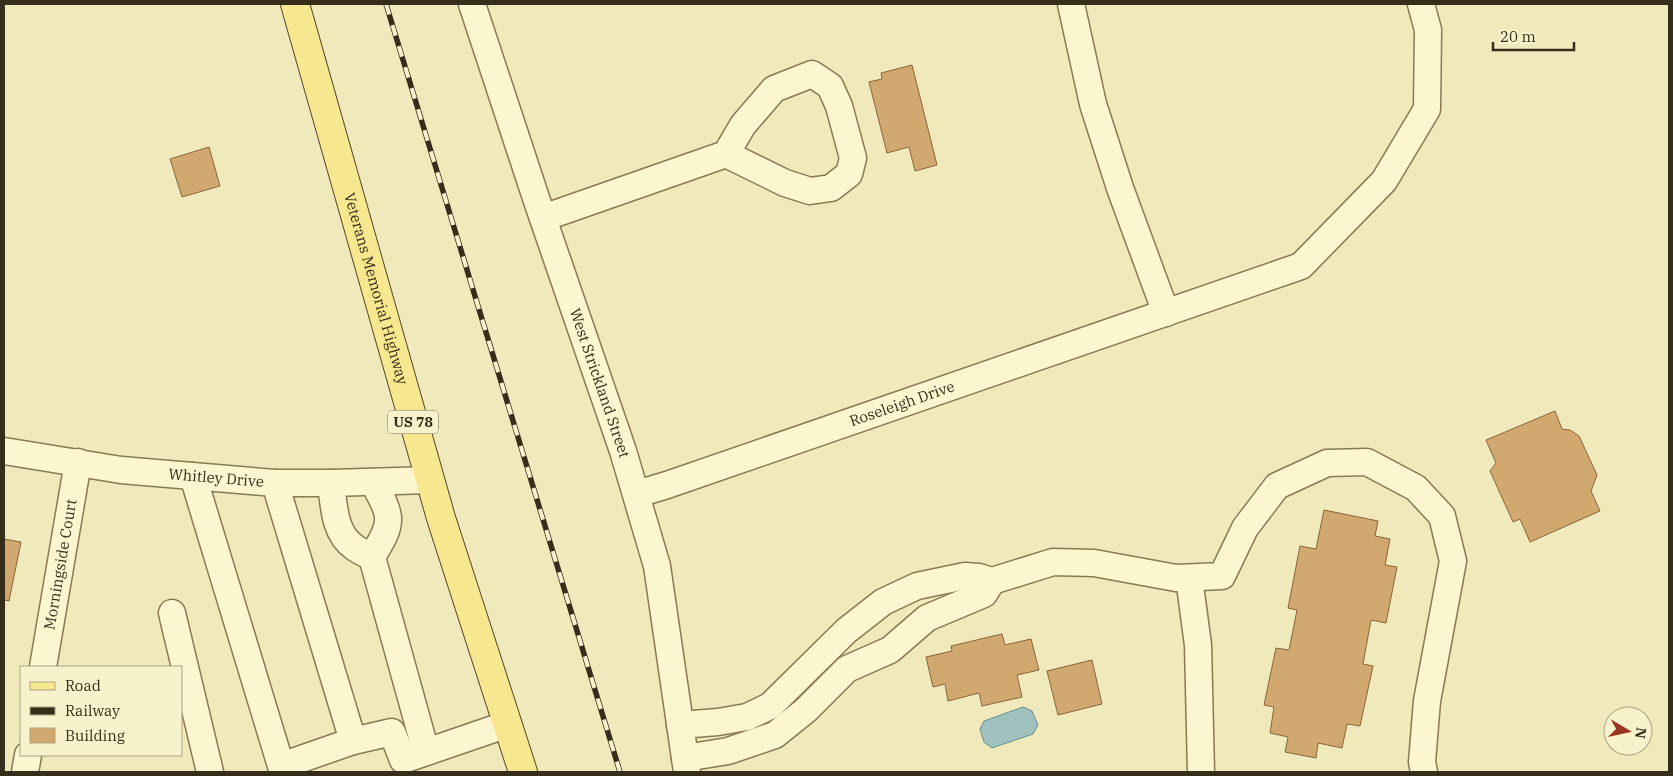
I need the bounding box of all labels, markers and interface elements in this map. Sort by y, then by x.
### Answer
scale bar [1493,20,1574,52]
text: 20 m [1500,27,1536,46]
street label: Veterans Memorial Highway [340,190,413,387]
street label: West Strickland Street [566,306,634,460]
street label: Roseleigh Drive [847,376,957,430]
road number: US 78 [388,411,438,434]
street label: Whitley Drive [168,464,265,491]
street label: Morningside Court [39,498,81,631]
legend [20,666,182,756]
text: Road [65,676,101,695]
text: Railway [65,701,120,720]
north arrow [1603,706,1653,756]
text: Building [65,726,125,745]
text: N [1631,726,1651,740]

